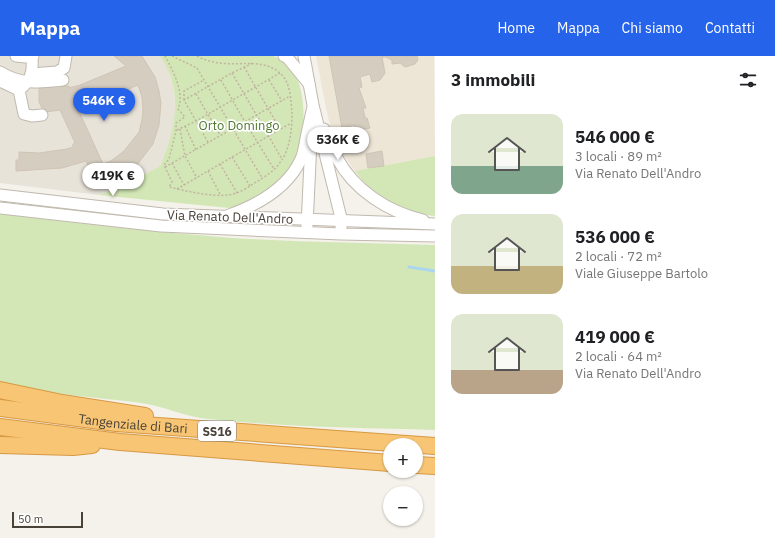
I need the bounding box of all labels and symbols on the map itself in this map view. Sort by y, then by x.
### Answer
pin: 546K € [71,88,137,122]
park label: Orto Domingo [199,117,279,134]
pin: 536K € [305,127,371,161]
pin: 419K € [80,163,146,197]
street label: Via Renato Dell'Andro [167,206,293,228]
street label: Tangenziale di Bari [77,410,188,437]
road number: SS16 [198,421,236,441]
scale bar [12,510,83,529]

